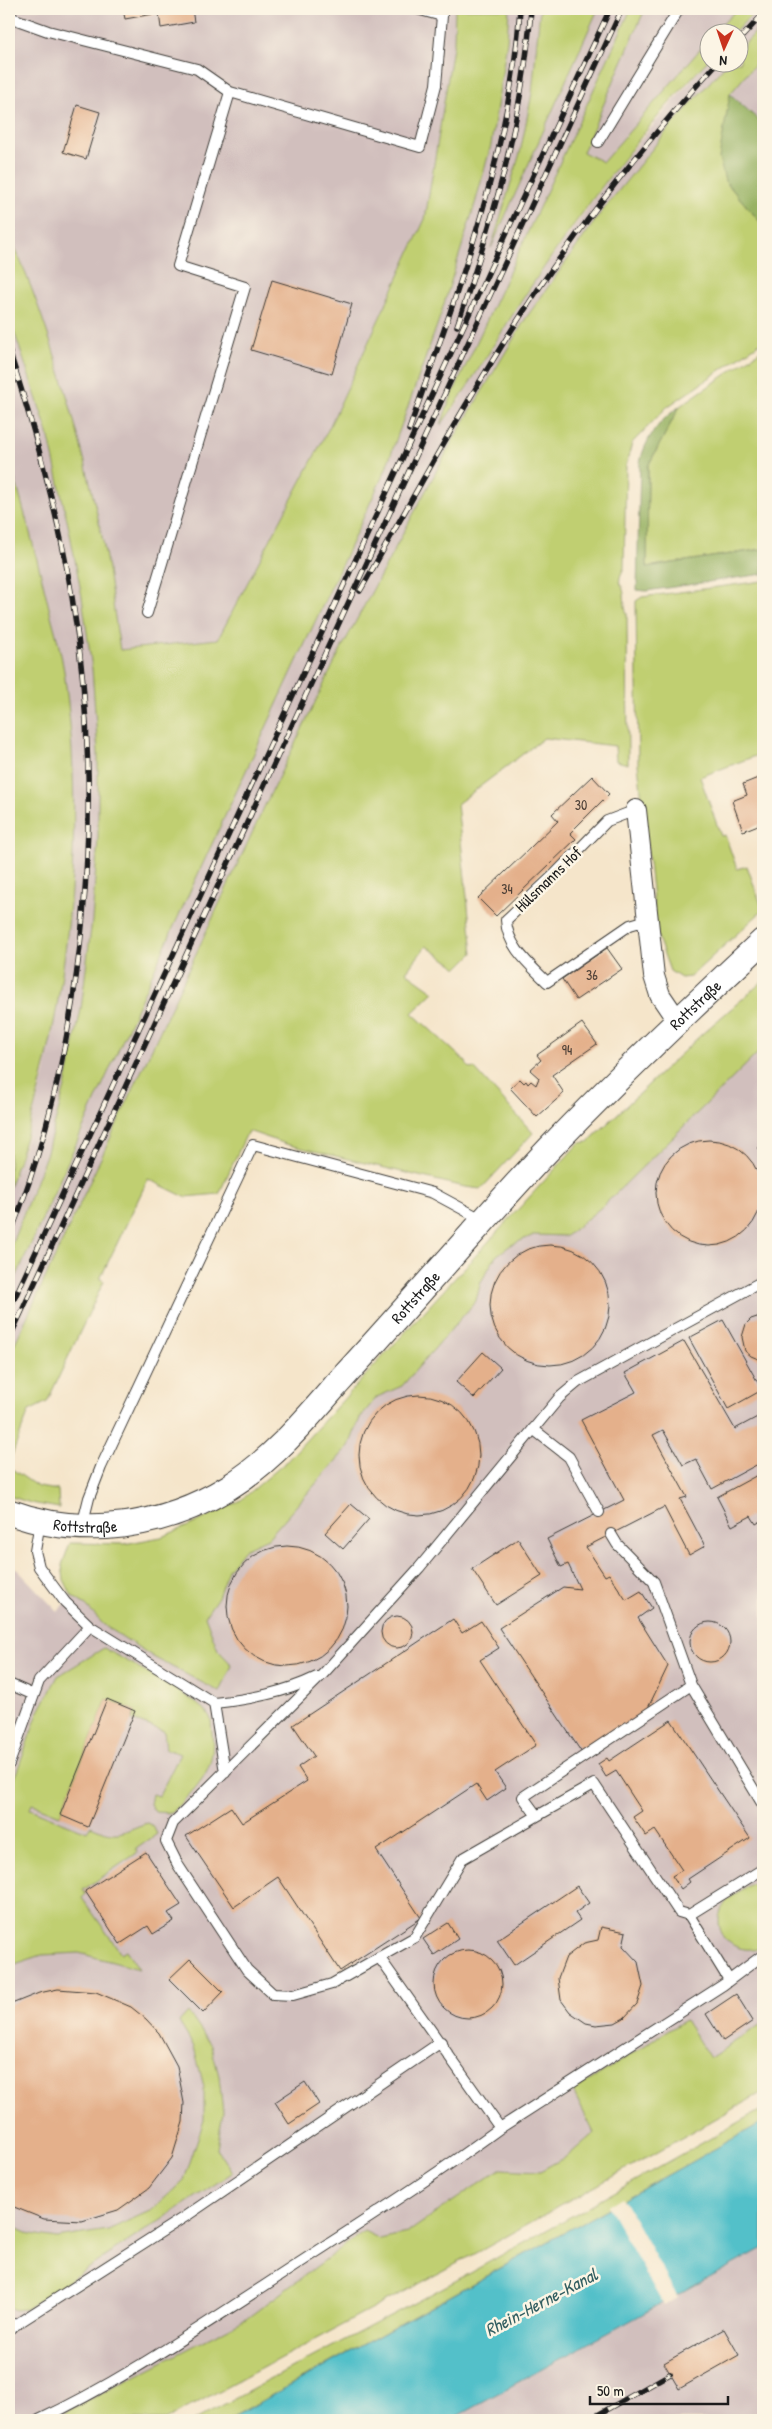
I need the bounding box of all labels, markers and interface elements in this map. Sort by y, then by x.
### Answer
north arrow [700,22,750,72]
text: N [719,52,728,71]
house number: 30 [575,795,587,814]
street label: Hülsmanns Hof [510,841,587,917]
house number: 34 [501,879,513,898]
house number: 36 [586,965,598,984]
street label: Rottstraße [665,974,726,1035]
house number: 94 [562,1040,572,1059]
street label: Rottstraße [386,1265,445,1328]
street label: Rottstraße [52,1513,119,1538]
water label: Rhein-Herne-Kanal [480,2261,603,2342]
scale bar [590,2374,727,2406]
text: 50 m [597,2380,624,2401]

